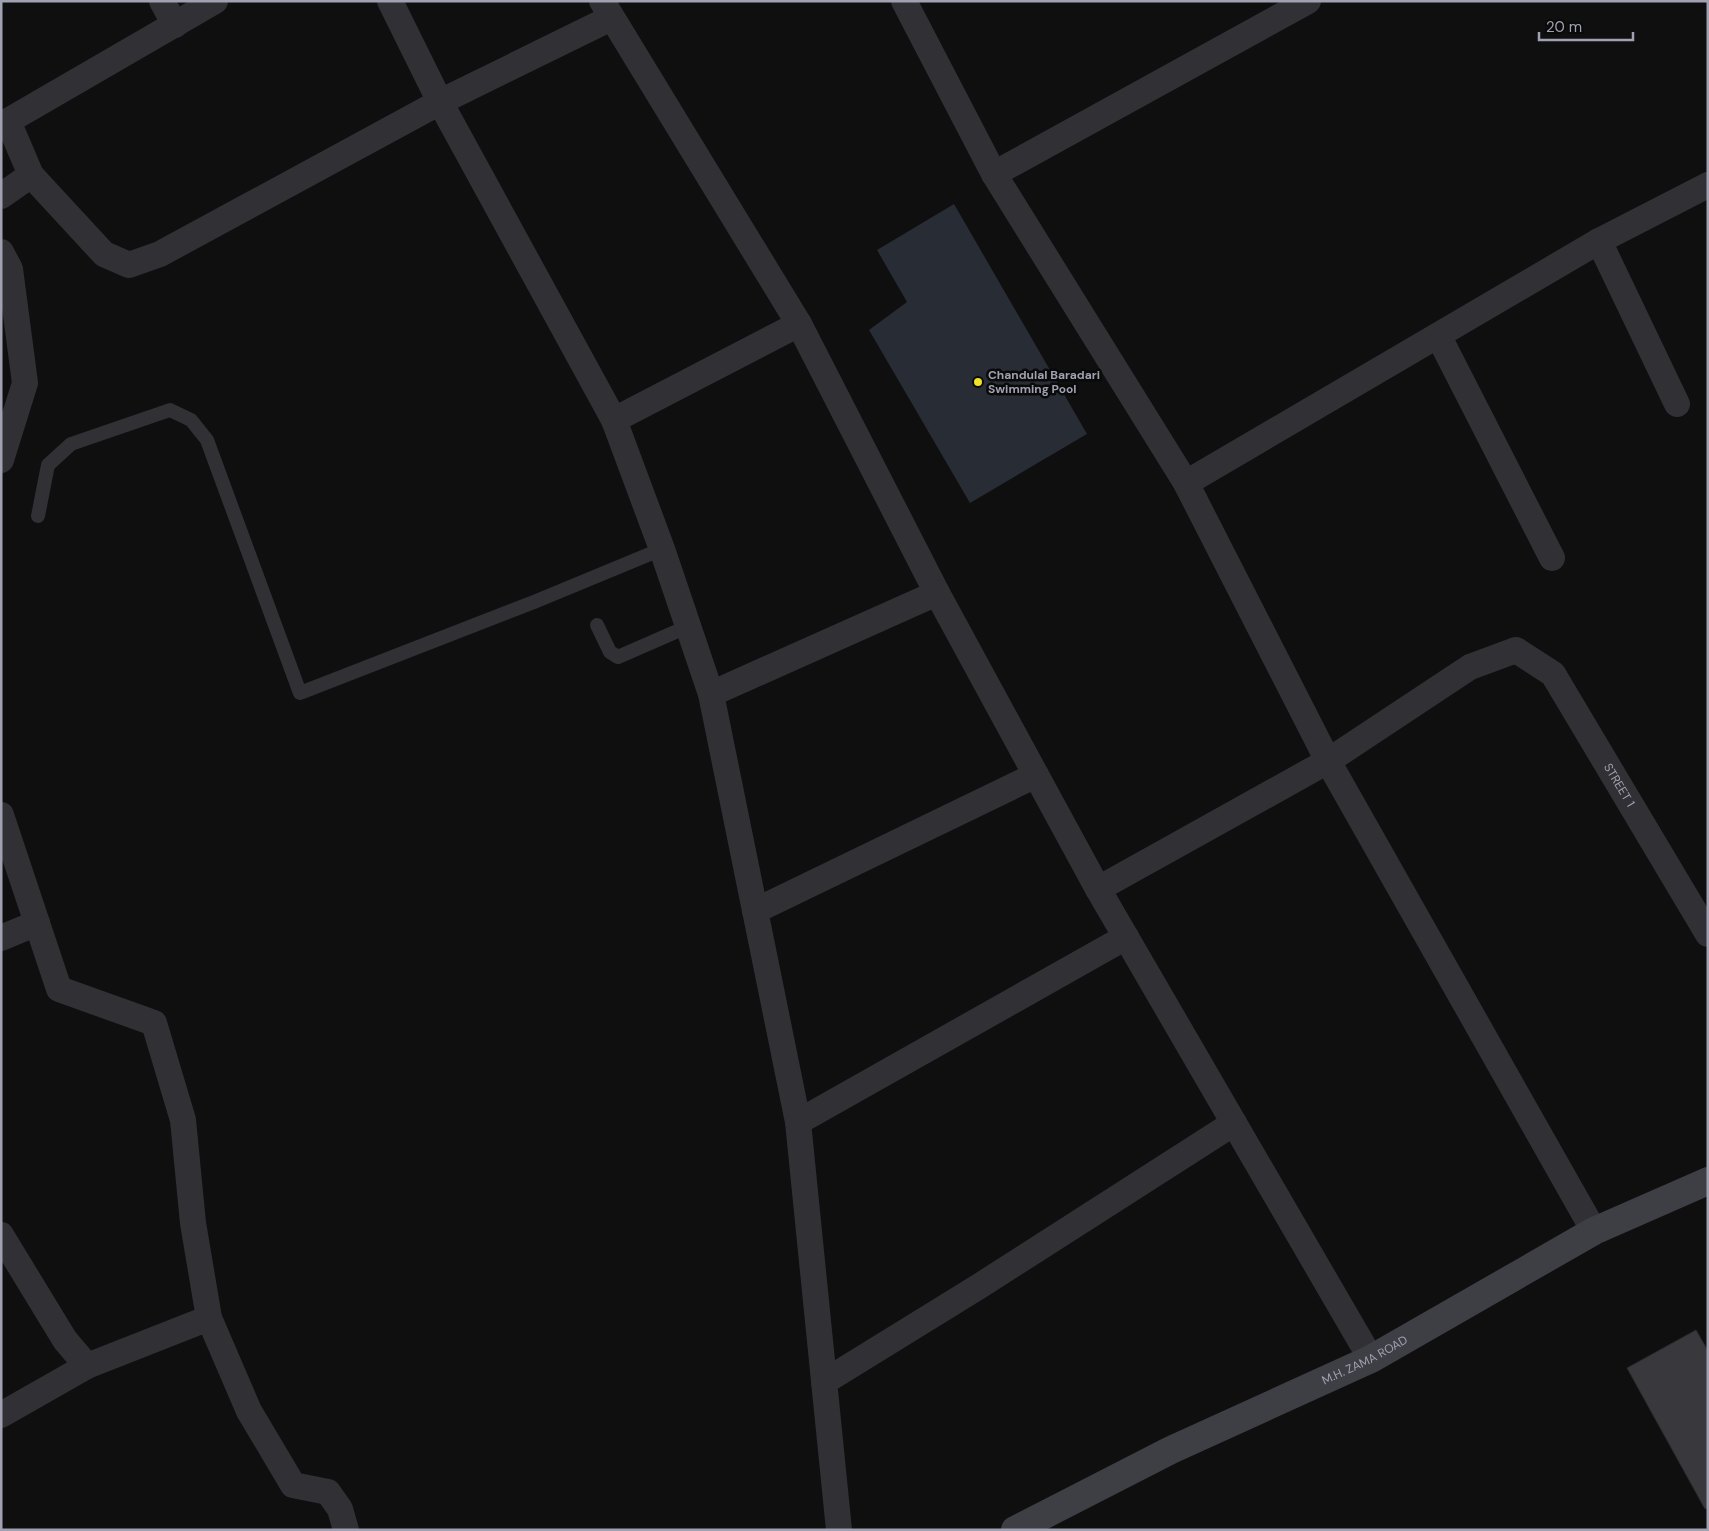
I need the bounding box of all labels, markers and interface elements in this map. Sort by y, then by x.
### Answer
scale bar [1539,10,1633,42]
text: 20 m [1546,17,1582,37]
place label: Chandulal Baradari Swimming Pool [988,367,1100,397]
marker: Chandulal Baradari Swimming Pool [972,376,984,388]
street label: STREET 1 [1600,760,1638,810]
street label: M.H. ZAMA ROAD [1319,1332,1411,1388]

